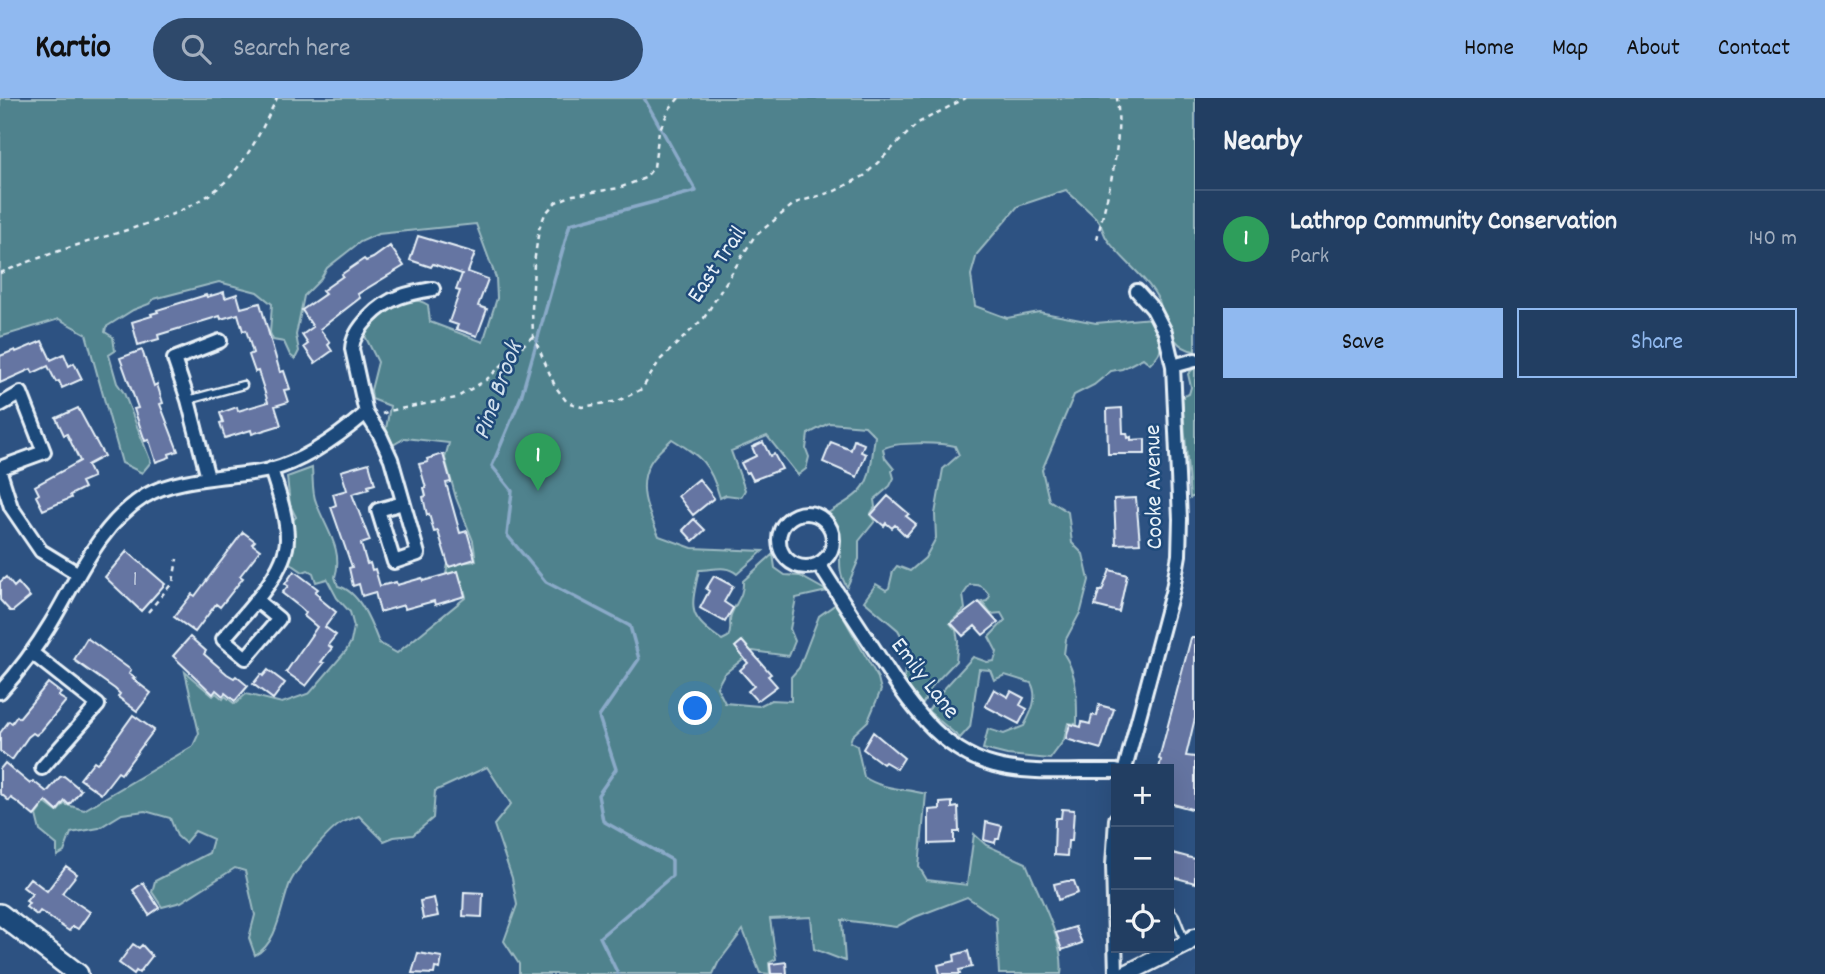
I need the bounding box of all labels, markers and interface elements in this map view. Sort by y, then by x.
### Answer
search box [153,18,643,81]
text: Kartio [35,26,111,73]
icon: search [177,30,215,68]
text: Search here [233,31,350,68]
text: Home [1464,32,1514,66]
text: Map [1552,32,1588,66]
text: About [1626,32,1680,66]
text: Contact [1718,32,1790,66]
text: Nearby [1223,122,1301,165]
text: Lathrop Community Conservation [1290,204,1617,241]
street label: East Trail [680,219,756,310]
text: 1 [1243,223,1249,256]
text: 140 m [1749,223,1797,256]
text: Park [1290,241,1329,274]
button: Save [1223,308,1503,378]
button: Share [1517,308,1797,378]
water label: Pine Brook [464,335,535,445]
street label: Cooke Avenue [1137,424,1173,550]
pin: 1 [515,433,561,491]
house number: 1 [133,566,137,596]
street label: Emily Lane [881,631,967,727]
your location [678,691,712,725]
map controls [1111,764,1174,953]
button: + [1111,764,1174,827]
button: − [1111,827,1174,890]
button: locate [1111,890,1174,953]

